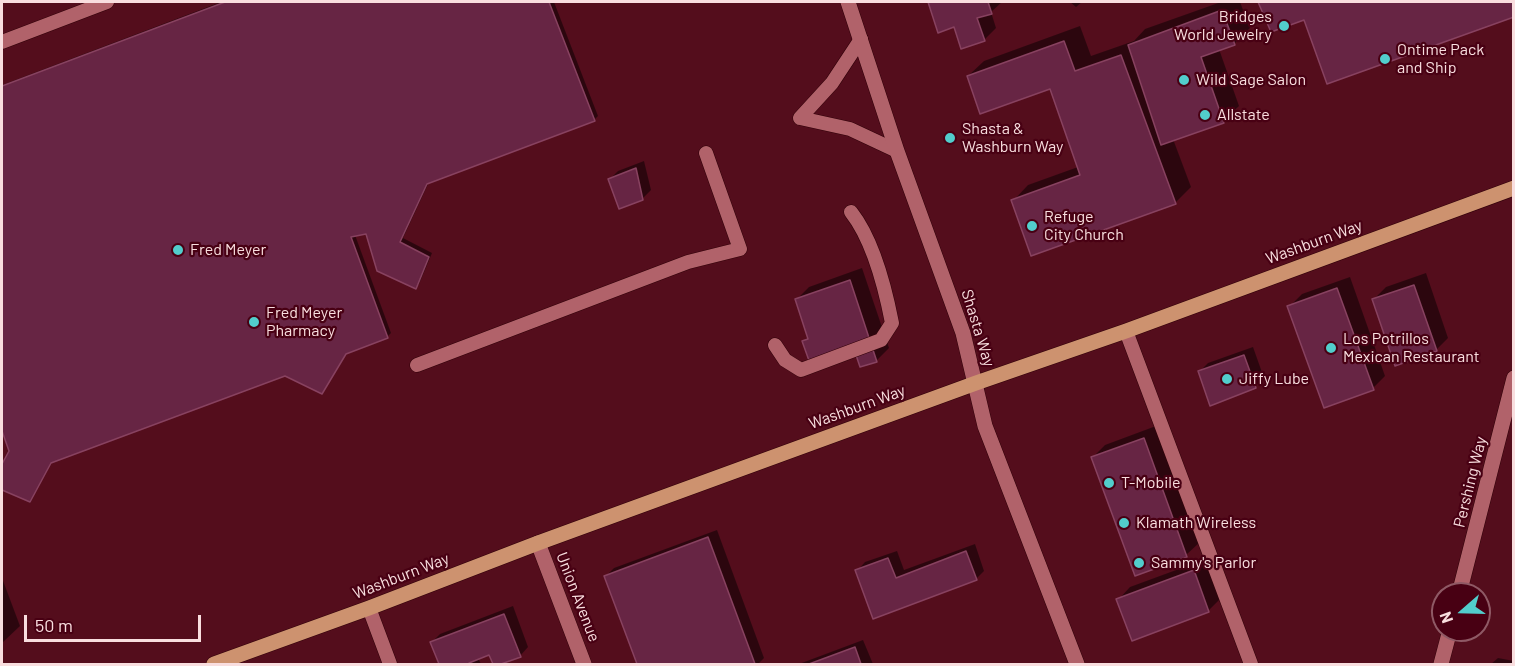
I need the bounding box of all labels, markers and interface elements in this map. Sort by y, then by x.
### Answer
place label: Bridges World Jewelry [1174,7,1272,45]
marker: Bridges World Jewelry [1277,19,1291,33]
place label: Ontime Pack and Ship [1397,40,1484,78]
marker: Ontime Pack and Ship [1378,52,1392,66]
place label: Wild Sage Salon [1196,70,1306,90]
marker: Wild Sage Salon [1177,73,1191,87]
place label: Allstate [1217,105,1270,125]
marker: Allstate [1198,108,1212,122]
place label: Shasta & Washburn Way [962,119,1063,157]
marker: Shasta & Washburn Way [943,131,957,145]
place label: Refuge City Church [1044,207,1124,245]
street label: Washburn Way [1263,216,1365,268]
marker: Refuge City Church [1025,219,1039,233]
place label: Fred Meyer [190,240,266,260]
marker: Fred Meyer [171,243,185,257]
street label: Shasta Way [957,287,999,369]
place label: Fred Meyer Pharmacy [266,303,342,341]
marker: Fred Meyer Pharmacy [247,315,261,329]
place label: Los Potrillos Mexican Restaurant [1343,329,1480,367]
marker: Los Potrillos Mexican Restaurant [1324,341,1338,355]
place label: Jiffy Lube [1239,369,1309,389]
marker: Jiffy Lube [1220,372,1234,386]
street label: Washburn Way [806,381,908,433]
street label: Pershing Way [1449,435,1491,529]
place label: T-Mobile [1121,473,1180,493]
marker: T-Mobile [1102,476,1116,490]
place label: Klamath Wireless [1136,513,1256,533]
marker: Klamath Wireless [1117,516,1131,530]
street label: Washburn Way [350,549,452,603]
street label: Union Avenue [552,549,604,645]
place label: Sammy's Parlor [1151,553,1256,573]
marker: Sammy's Parlor [1132,556,1146,570]
north arrow [1431,582,1491,642]
scale bar [27,603,204,641]
text: N [1435,609,1456,626]
text: 50 m [35,614,73,636]

